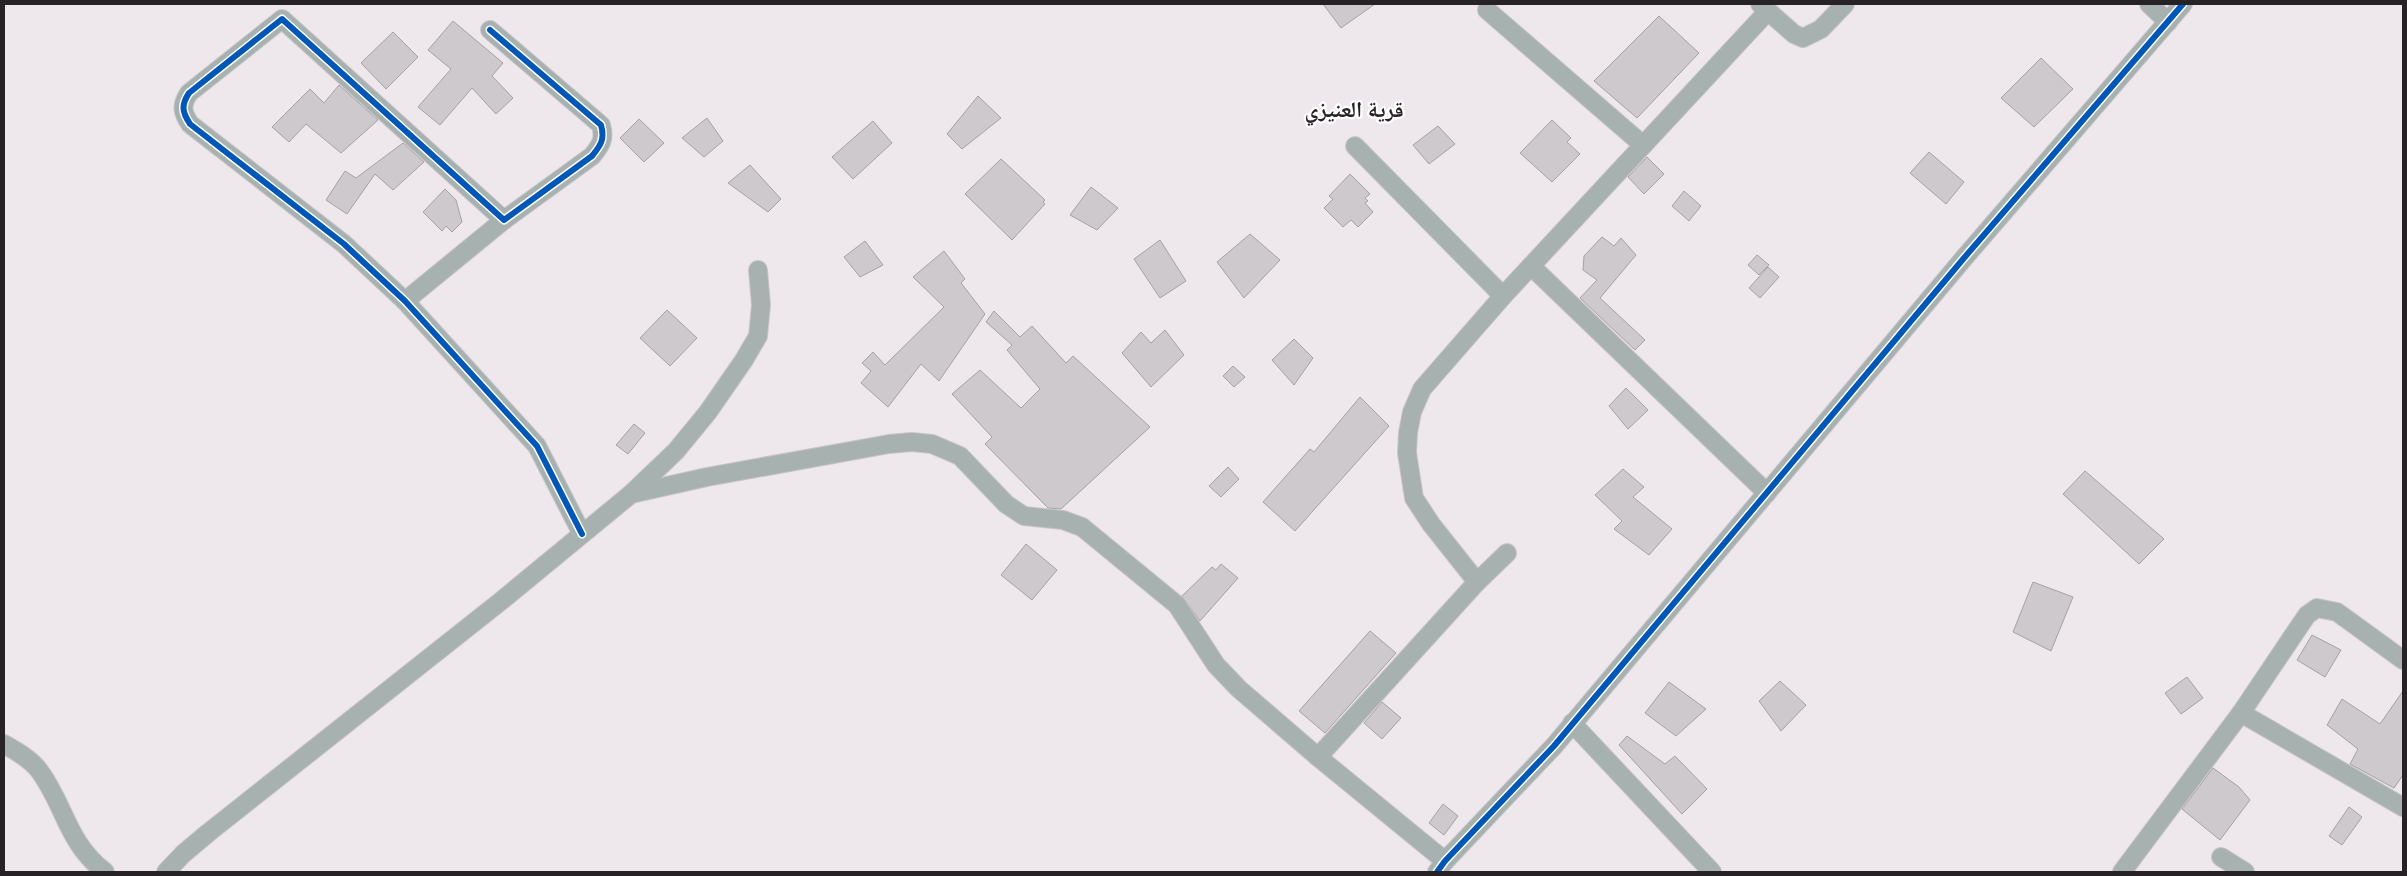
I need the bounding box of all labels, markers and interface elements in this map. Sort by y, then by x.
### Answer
district label: قرية العنيزي [1304,95,1404,126]

